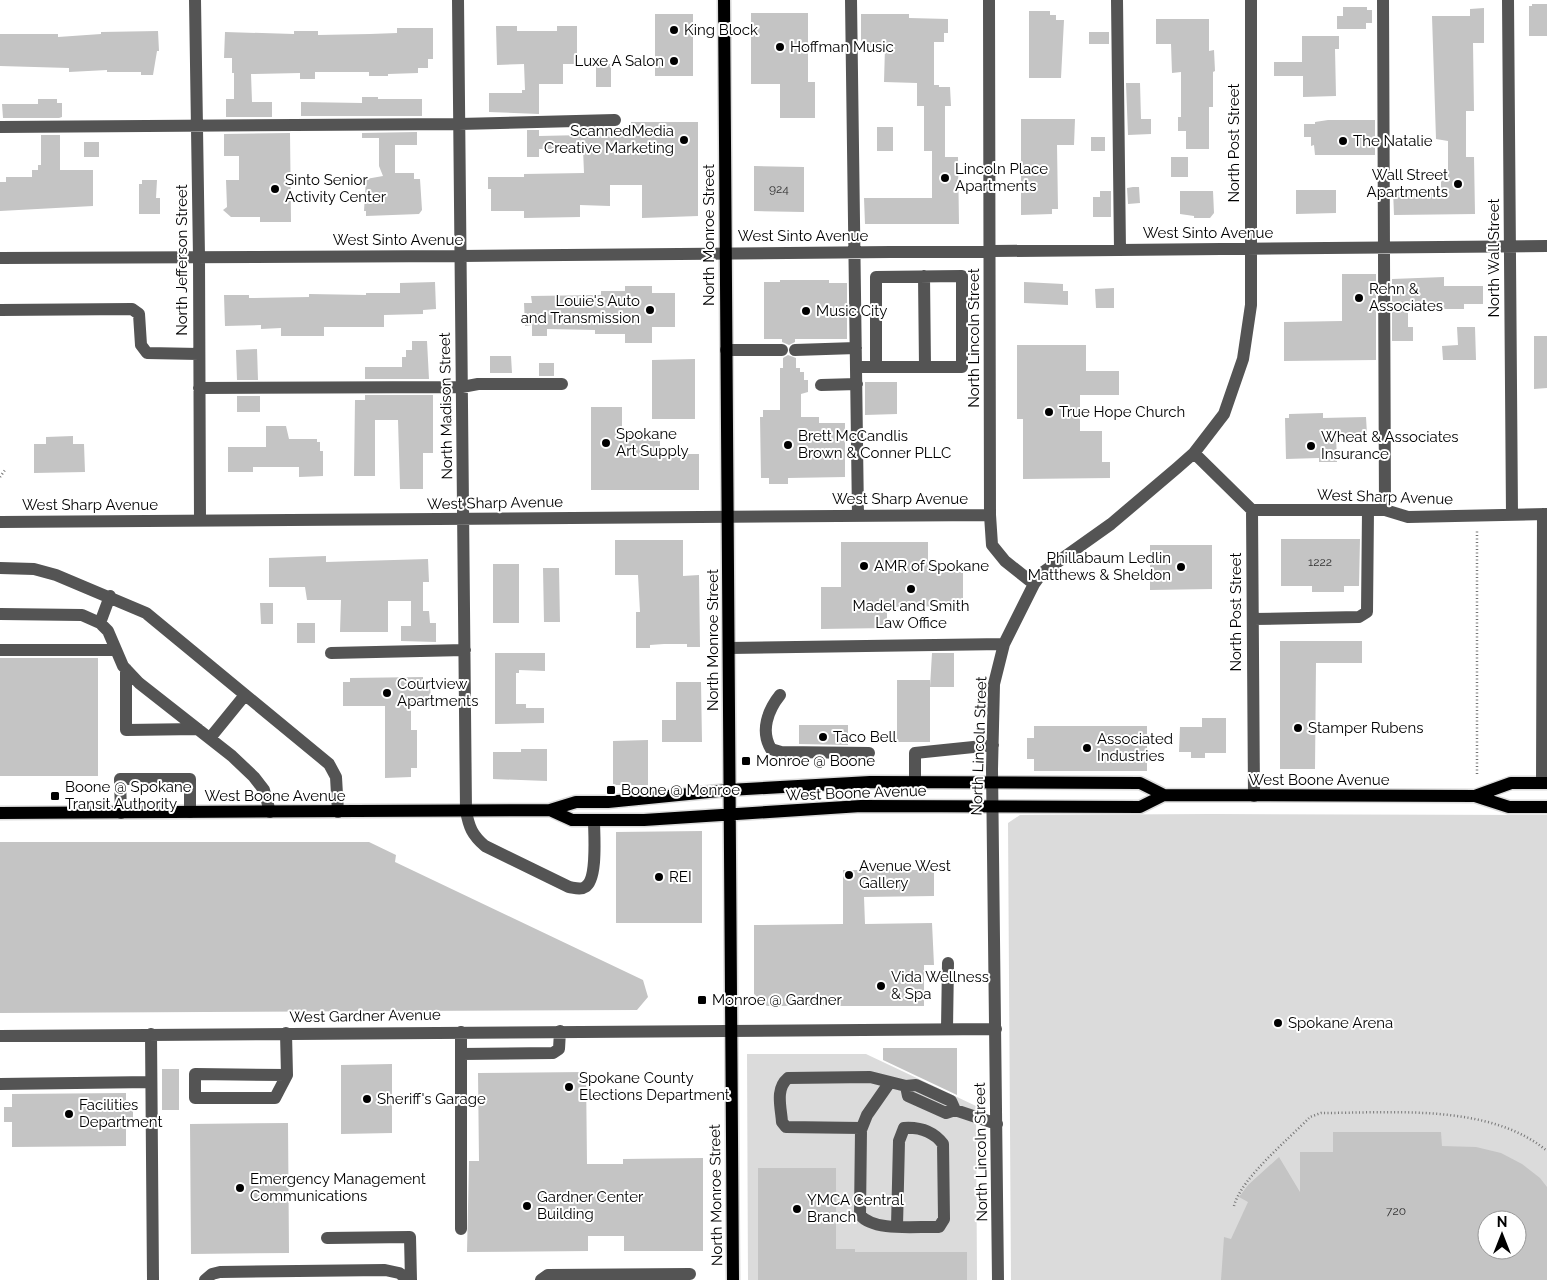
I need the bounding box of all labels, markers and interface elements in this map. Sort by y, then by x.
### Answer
place label: King Block [684,21,758,39]
marker: King Block [668,24,680,36]
place label: Hoffman Music [790,38,894,56]
marker: Hoffman Music [774,41,786,53]
place label: Luxe A Salon [574,52,664,70]
marker: Luxe A Salon [668,55,680,67]
street label: North Post Street [1225,83,1243,203]
place label: ScannedMedia Creative Marketing [544,122,674,157]
place label: The Natalie [1353,132,1433,150]
marker: ScannedMedia Creative Marketing [678,134,690,146]
marker: The Natalie [1337,135,1349,147]
place label: Lincoln Place Apartments [955,160,1048,195]
street label: North Monroe Street [700,164,718,306]
place label: Wall Street Apartments [1367,166,1448,201]
place label: Sinto Senior Activity Center [285,171,387,206]
marker: Lincoln Place Apartments [939,172,951,184]
marker: Wall Street Apartments [1452,178,1464,190]
house number: 924 [769,182,789,196]
marker: Sinto Senior Activity Center [269,183,281,195]
street label: North Jefferson Street [173,184,191,336]
street label: North Wall Street [1485,199,1503,317]
street label: West Sinto Avenue [1143,224,1273,242]
street label: West Sinto Avenue [738,227,868,245]
street label: West Sinto Avenue [333,231,463,249]
street label: North Lincoln Street [965,268,983,408]
place label: Rehn & Associates [1369,280,1443,315]
place label: Louie's Auto and Transmission [521,292,640,327]
marker: Rehn & Associates [1353,292,1365,304]
place label: Music City [816,302,887,320]
marker: Louie's Auto and Transmission [644,304,656,316]
marker: Music City [800,305,812,317]
street label: North Madison Street [436,332,456,480]
place label: True Hope Church [1059,403,1185,421]
marker: True Hope Church [1043,406,1055,418]
place label: Spokane Art Supply [616,425,689,460]
place label: Brett McCandlis Brown & Conner PLLC [798,427,951,462]
place label: Wheat & Associates Insurance [1321,428,1459,463]
marker: Spokane Art Supply [600,437,612,449]
marker: Brett McCandlis Brown & Conner PLLC [782,439,794,451]
marker: Wheat & Associates Insurance [1305,440,1317,452]
street label: West Sharp Avenue [1317,486,1454,508]
street label: West Sharp Avenue [832,490,968,508]
street label: West Sharp Avenue [427,493,563,513]
street label: West Sharp Avenue [22,496,158,514]
place label: Phillabaum Ledlin Matthews & Sheldon [1028,549,1171,584]
street label: North Post Street [1227,552,1245,672]
house number: 1222 [1308,555,1332,569]
place label: AMR of Spokane [874,557,989,575]
marker: AMR of Spokane [858,560,870,572]
marker: Phillabaum Ledlin Matthews & Sheldon [1175,561,1187,573]
street label: North Monroe Street [704,569,722,711]
marker: Madel and Smith Law Office [905,583,917,595]
place label: Madel and Smith Law Office [853,597,969,632]
place label: Courtview Apartments [397,675,478,710]
street label: North Lincoln Street [968,676,990,816]
marker: Courtview Apartments [381,687,393,699]
place label: Stamper Rubens [1308,719,1423,737]
marker: Stamper Rubens [1292,722,1304,734]
place label: Taco Bell [833,728,898,746]
place label: Associated Industries [1097,730,1173,765]
marker: Taco Bell [817,731,829,743]
marker: Associated Industries [1081,742,1093,754]
place label: Monroe @ Boone [756,752,875,770]
marker: Monroe @ Boone [740,755,752,767]
street label: West Boone Avenue [1249,771,1390,789]
place label: Boone @ Spokane Transit Authority [65,778,192,813]
place label: Boone @ Monroe [621,781,740,799]
street label: West Boone Avenue [785,782,927,804]
marker: Boone @ Monroe [605,784,617,796]
street label: West Boone Avenue [205,787,346,805]
marker: Boone @ Spokane Transit Authority [49,790,61,802]
place label: Avenue West Gallery [859,857,951,892]
place label: REI [669,868,692,886]
marker: Avenue West Gallery [843,869,855,881]
marker: REI [653,871,665,883]
place label: Vida Wellness & Spa [891,968,989,1003]
marker: Vida Wellness & Spa [875,980,887,992]
place label: Monroe @ Gardner [712,991,843,1009]
marker: Monroe @ Gardner [696,994,708,1006]
street label: West Gardner Avenue [289,1006,441,1026]
place label: Spokane Arena [1288,1014,1393,1032]
marker: Spokane Arena [1272,1017,1284,1029]
place label: Spokane County Elections Department [579,1069,730,1104]
marker: Spokane County Elections Department [563,1081,575,1093]
street label: North Lincoln Street [971,1082,991,1222]
place label: Sheriff's Garage [377,1090,486,1108]
marker: Sheriff's Garage [361,1093,373,1105]
place label: Facilities Department [79,1096,163,1131]
marker: Facilities Department [63,1108,75,1120]
street label: North Monroe Street [706,1124,726,1266]
place label: Emergency Management Communications [250,1170,426,1205]
marker: Emergency Management Communications [234,1182,246,1194]
place label: Gardner Center Building [537,1188,644,1223]
place label: YMCA Central Branch [807,1191,905,1226]
marker: Gardner Center Building [521,1200,533,1212]
marker: YMCA Central Branch [791,1203,803,1215]
house number: 720 [1386,1204,1406,1218]
north arrow [1477,1210,1527,1260]
text: N [1497,1214,1507,1230]

